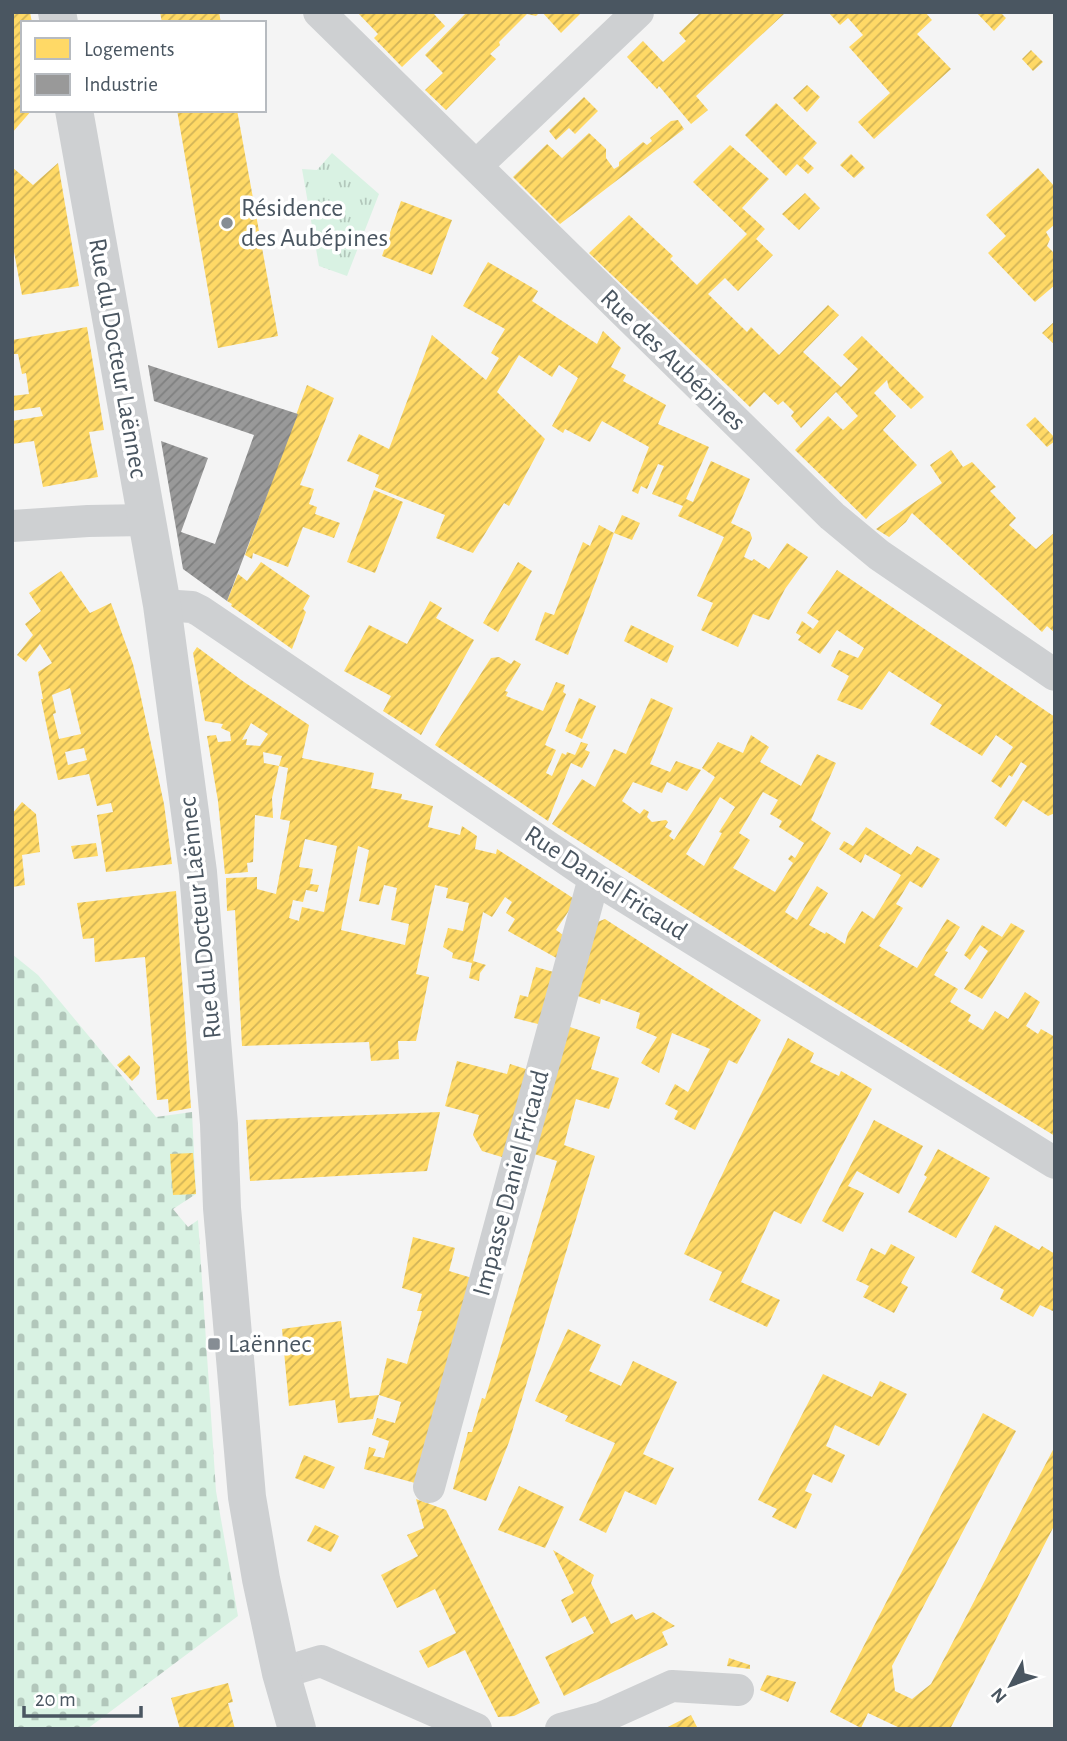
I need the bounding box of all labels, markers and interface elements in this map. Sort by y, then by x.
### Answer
legend [21,21,266,112]
text: Logements [84,39,174,60]
text: Industrie [84,74,158,95]
place label: Résidence des Aubépines [241,195,388,251]
marker: Résidence des Aubépines [219,215,235,231]
street label: Rue du Docteur Laënnec [84,236,152,480]
street label: Rue des Aubépines [595,284,751,436]
street label: Rue du Docteur Laënnec [174,796,226,1040]
street label: Rue Daniel Fricaud [520,821,692,945]
street label: Impasse Daniel Fricaud [468,1067,554,1299]
place label: Laënnec [228,1331,311,1357]
marker: Laënnec [206,1336,222,1352]
north arrow [976,1650,1046,1720]
scale bar [24,1674,142,1718]
text: N [988,1684,1011,1706]
text: 20 m [35,1689,76,1710]

